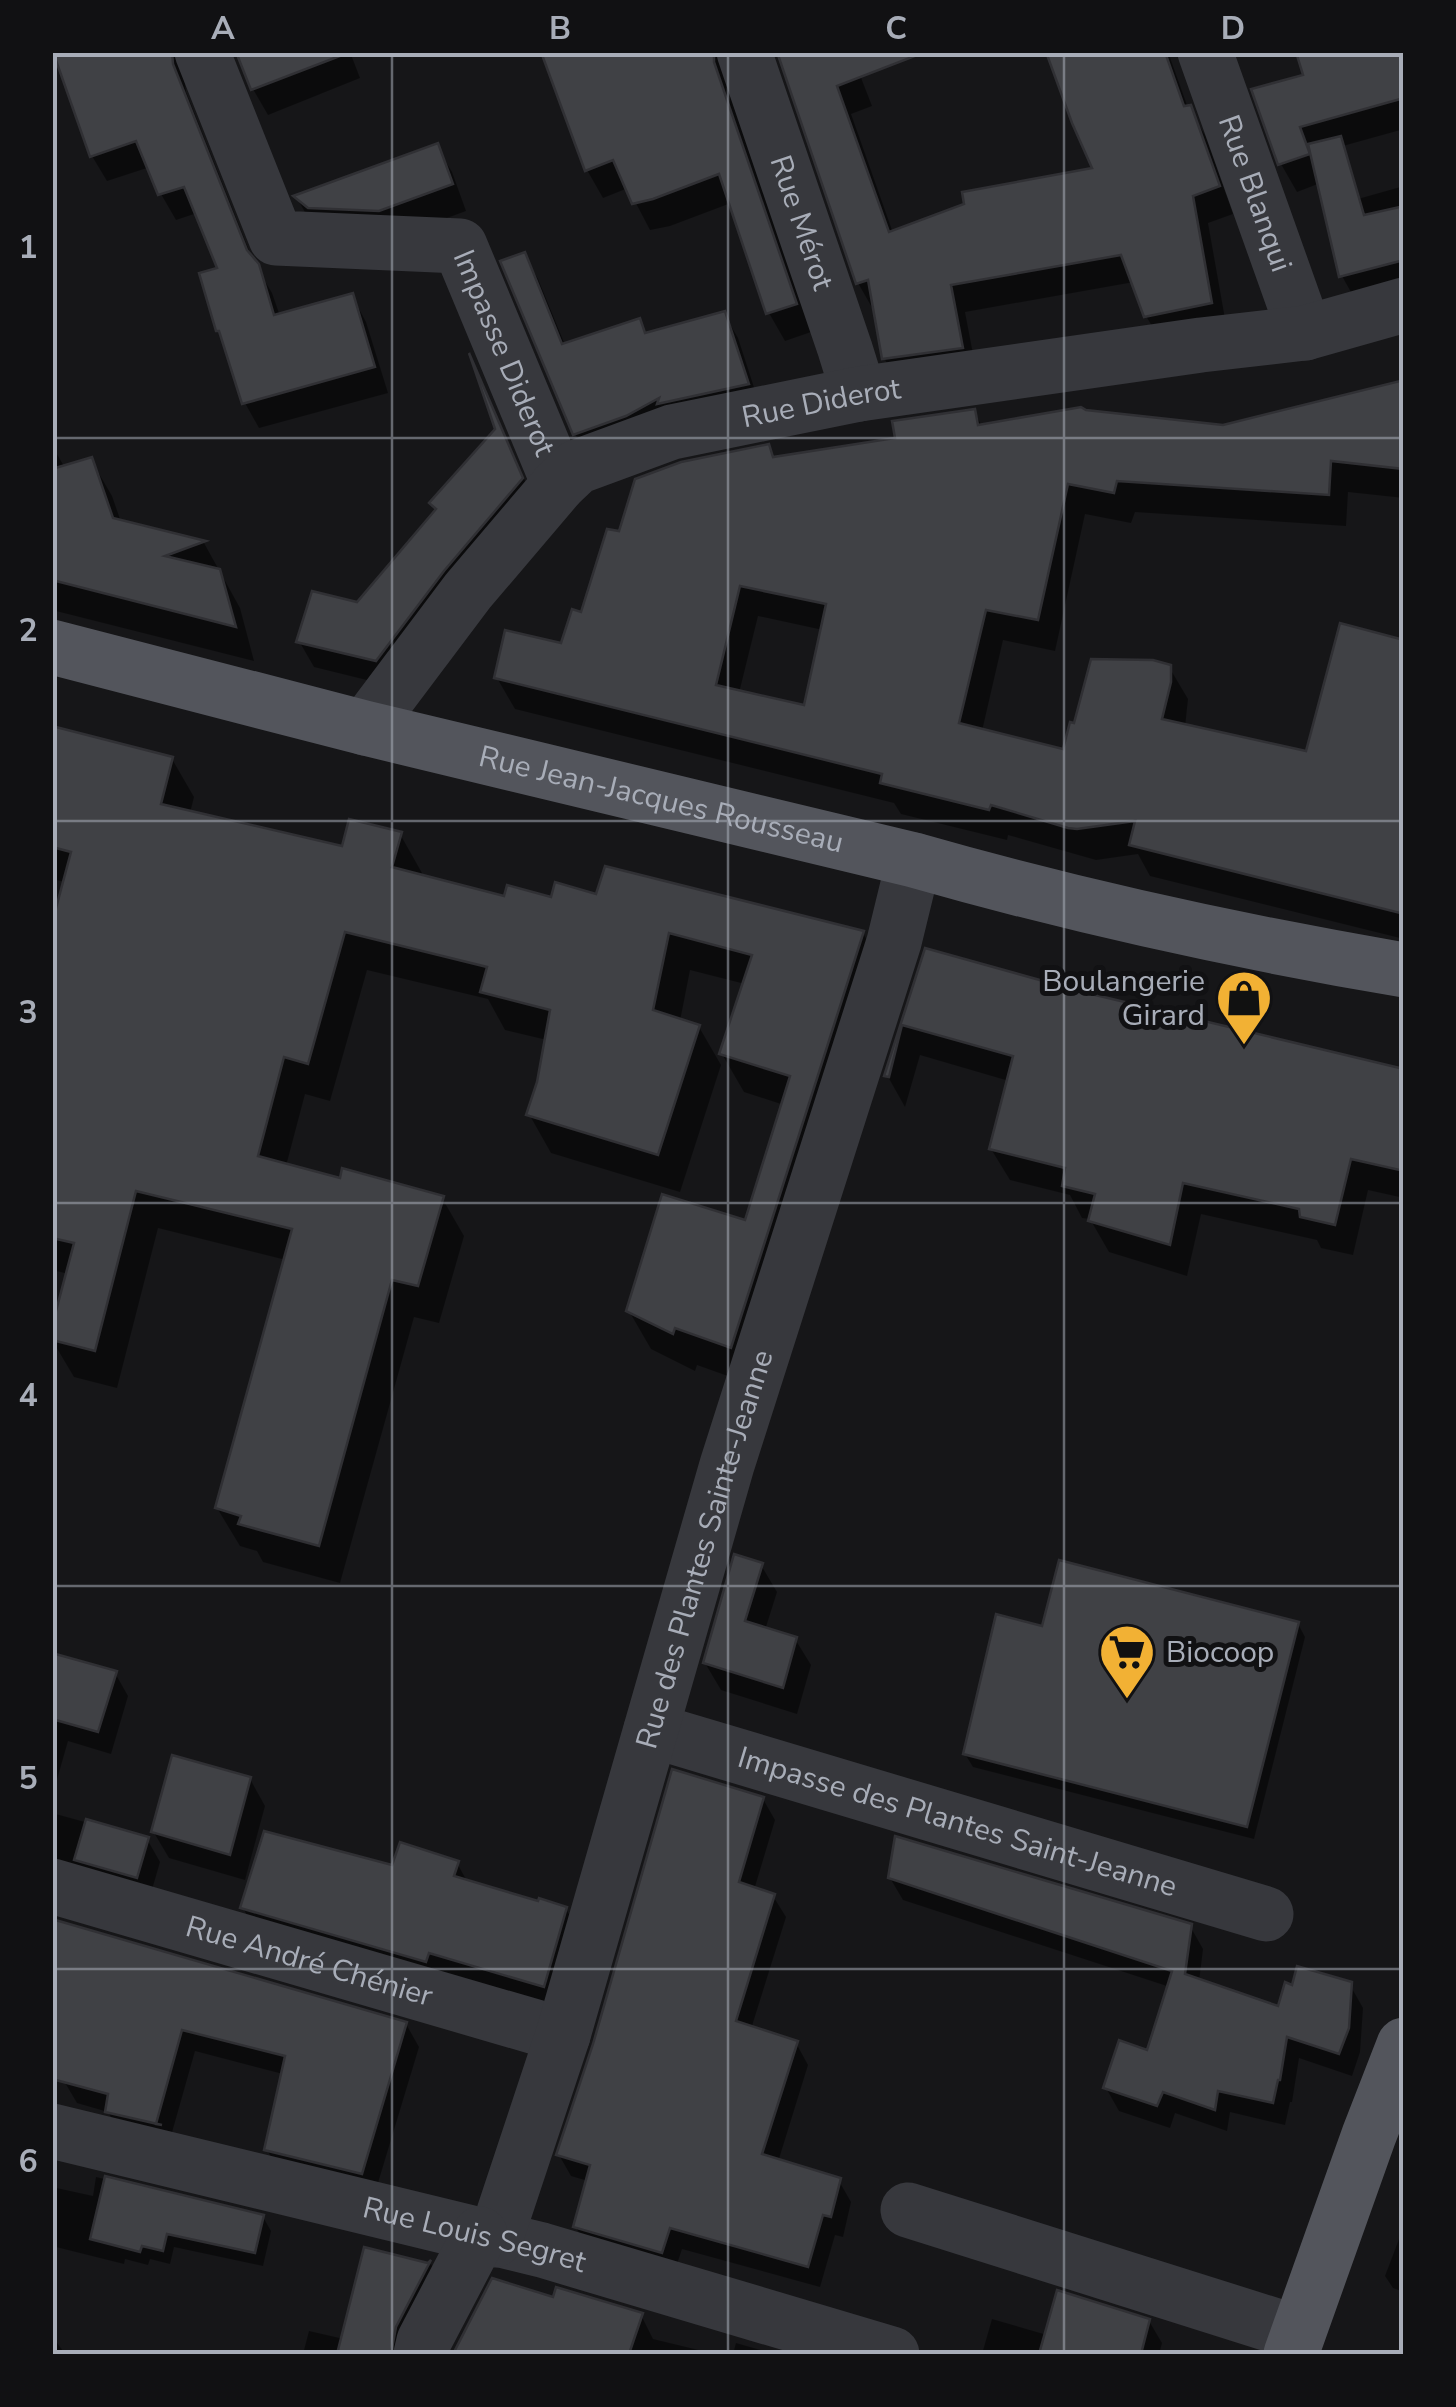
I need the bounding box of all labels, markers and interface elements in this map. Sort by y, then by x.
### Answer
text: A [211,7,235,50]
text: B [549,7,571,50]
text: C [885,7,907,50]
text: D [1221,7,1245,50]
street label: Rue Blanqui [1208,109,1302,278]
street label: Rue Mérot [760,150,844,296]
text: 1 [18,226,38,269]
street label: Impasse Diderot [443,244,565,463]
street label: Rue Diderot [738,368,904,438]
text: 2 [18,609,38,652]
street label: Rue Jean-Jacques Rousseau [475,736,848,863]
place label: Boulangerie Girard [1042,961,1205,1036]
shop icon: Boulangerie Girard [1214,968,1274,1047]
text: 3 [18,991,38,1034]
street label: Rue des Plantes Sainte-Jeanne [626,1345,784,1754]
text: 4 [18,1374,38,1417]
supermarket icon: Biocoop [1097,1622,1157,1701]
place label: Biocoop [1166,1632,1274,1673]
street label: Impasse des Plantes Saint-Jeanne [733,1737,1182,1907]
text: 5 [18,1757,38,1800]
street label: Rue André Chénier [181,1906,438,2017]
text: 6 [18,2140,38,2183]
street label: Rue Louis Segret [359,2187,591,2283]

